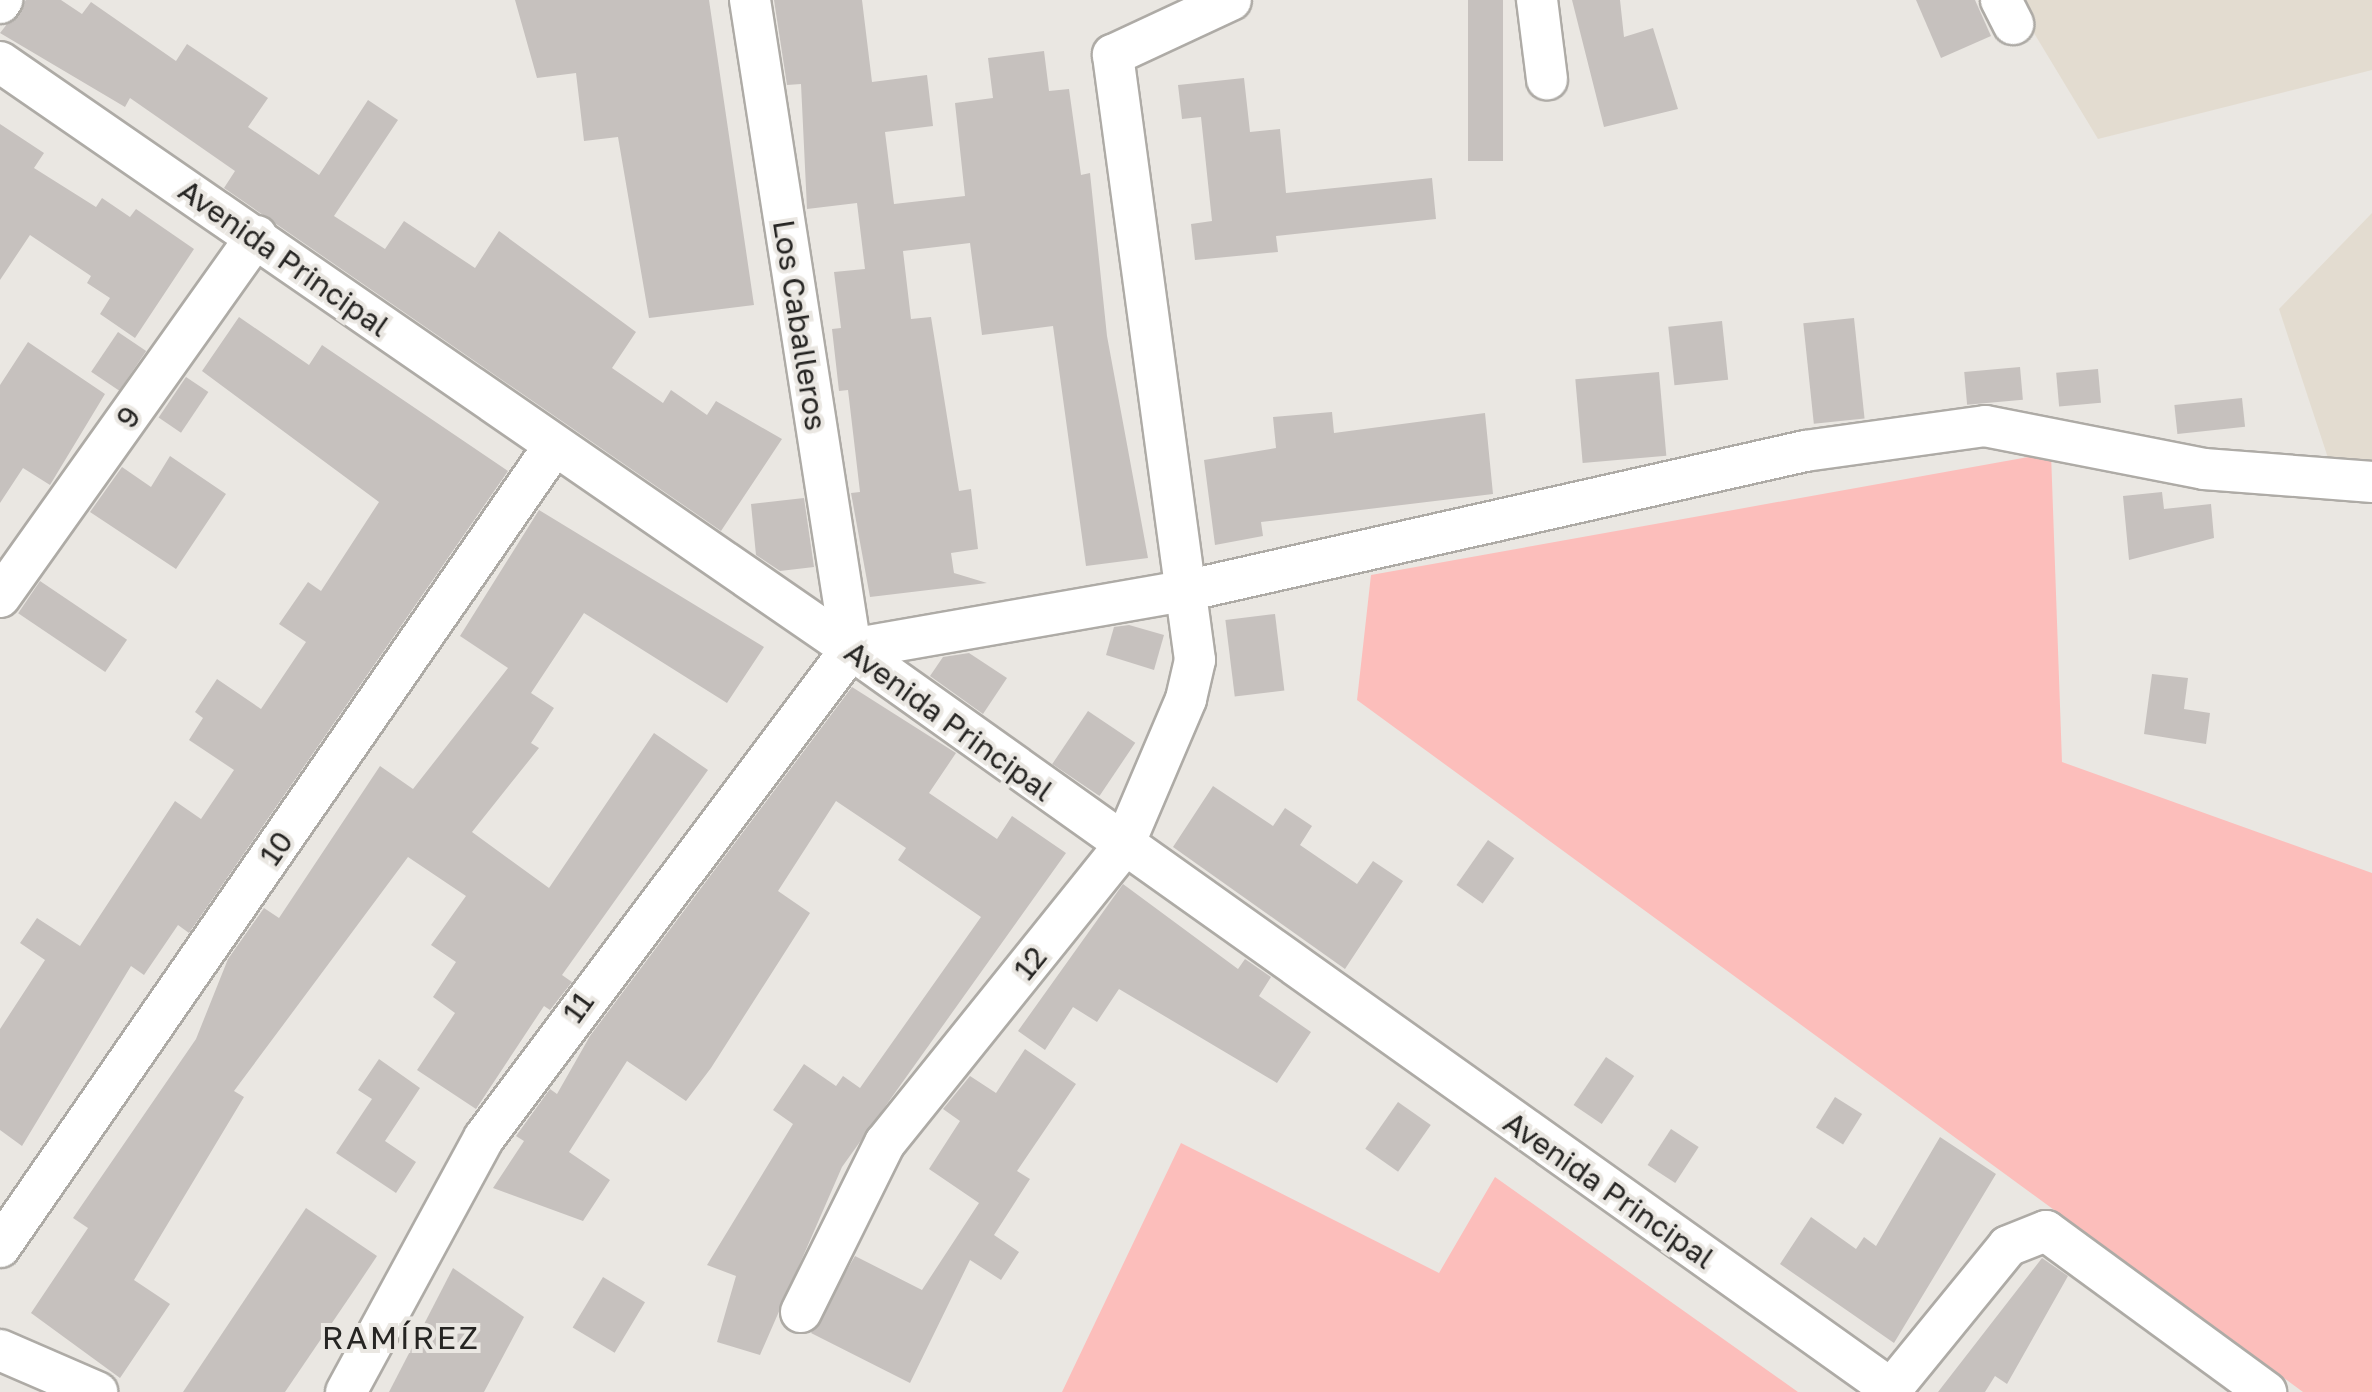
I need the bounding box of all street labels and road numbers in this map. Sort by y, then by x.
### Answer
street label: Avenida Principal [172,172,396,344]
street label: Los Caballeros [766,217,834,433]
street label: 9 [108,399,148,435]
street label: Avenida Principal [838,633,1060,809]
street label: 10 [252,824,300,872]
street label: 12 [1006,939,1054,987]
street label: 11 [555,985,601,1029]
street label: Avenida Principal [1497,1104,1721,1276]

